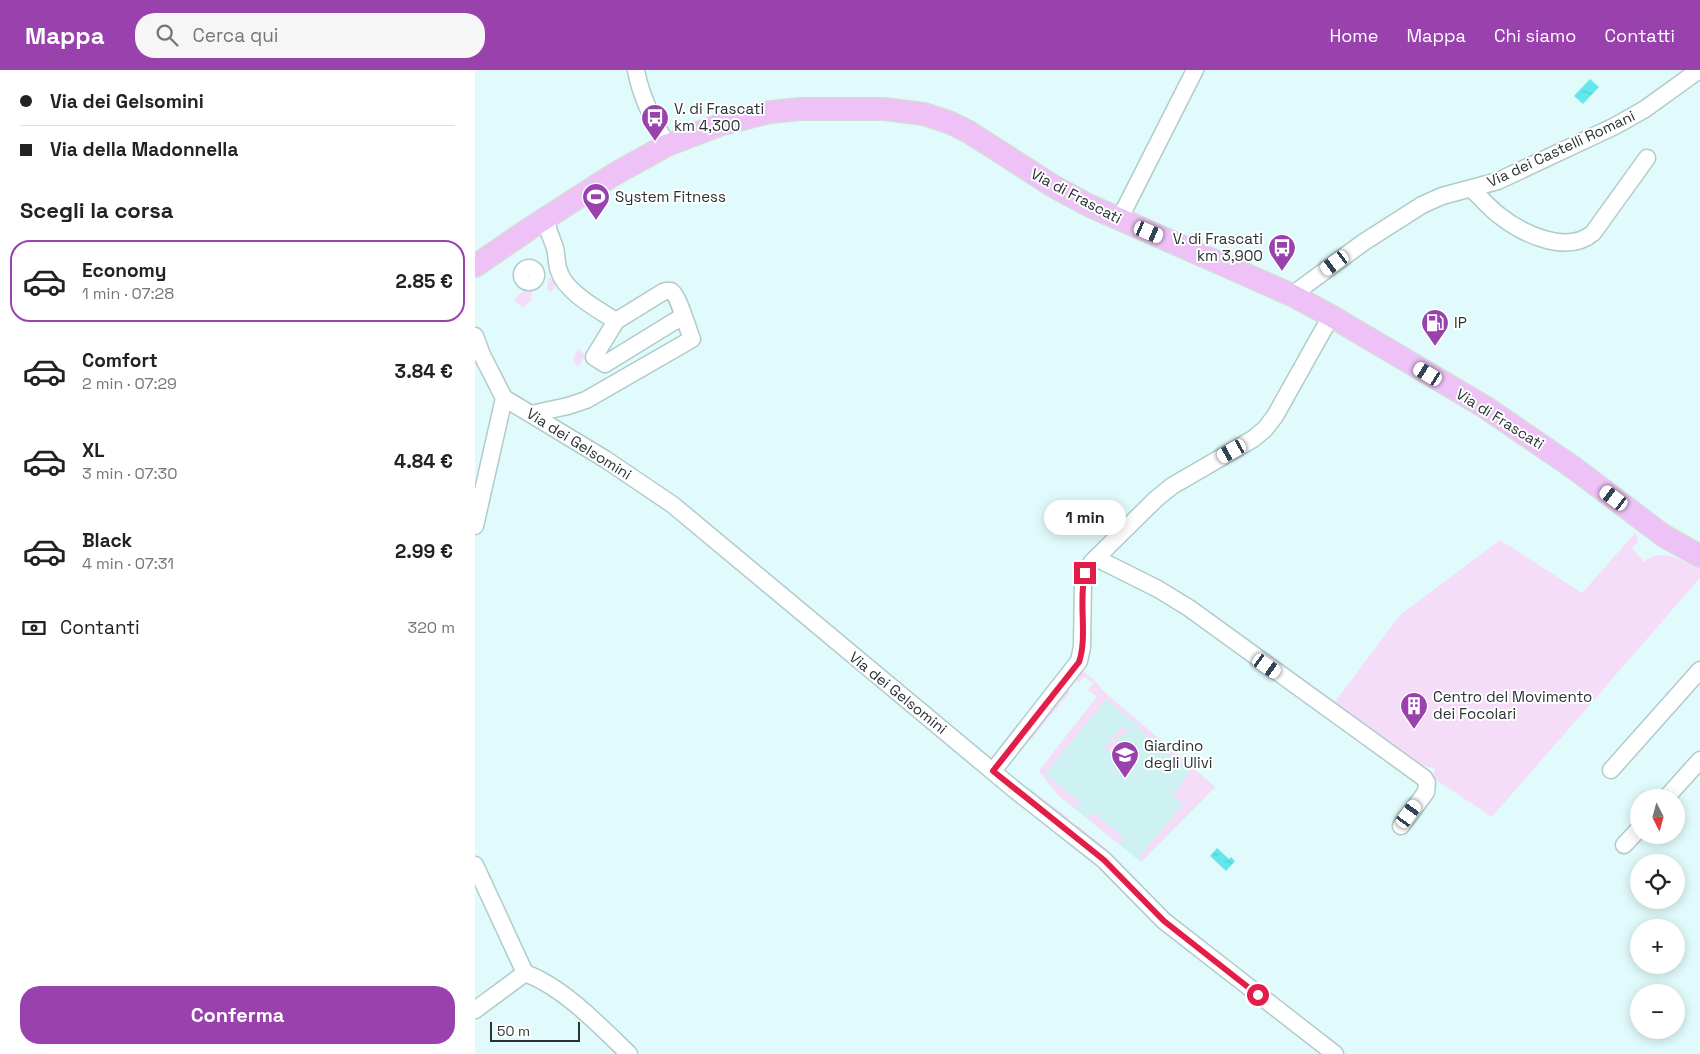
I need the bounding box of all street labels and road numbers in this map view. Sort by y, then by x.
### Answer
street label: Via dei Castelli Romani [1484,106,1638,191]
street label: Via di Frascati [1027,164,1125,227]
street label: Via di Frascati [1453,384,1548,453]
street label: Via dei Gelsomini [523,404,635,484]
street label: Via dei Gelsomini [845,647,951,738]

